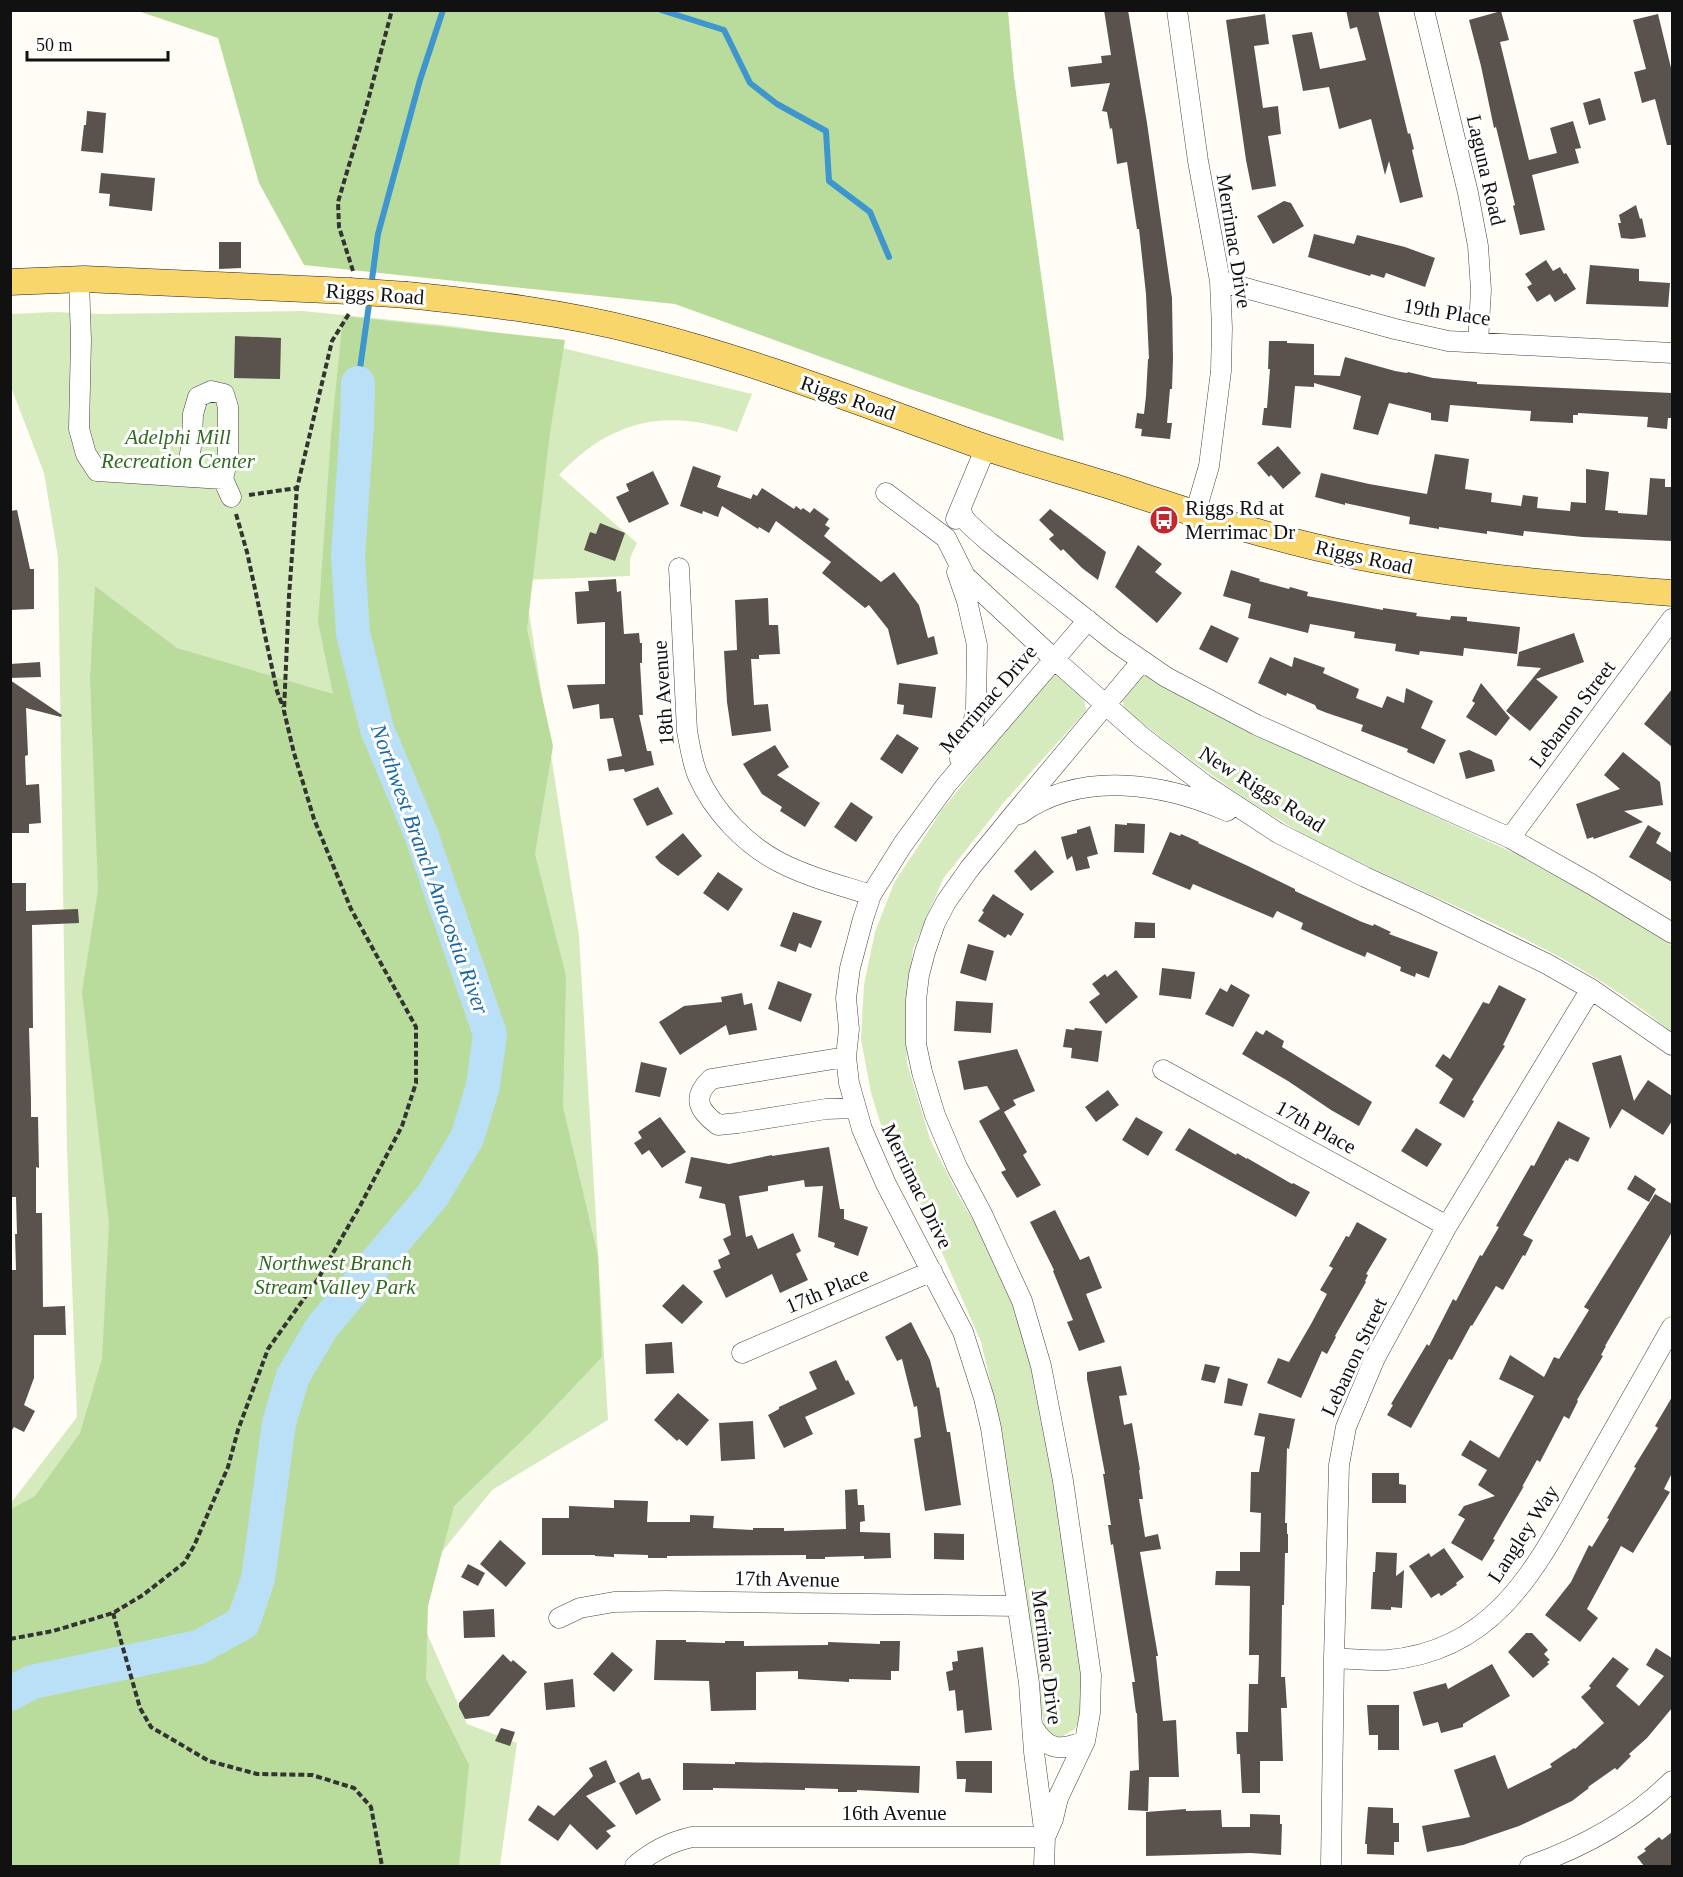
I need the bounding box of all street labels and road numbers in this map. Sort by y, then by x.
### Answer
street label: Laguna Road [1462,112,1510,228]
street label: Merrimac Drive [1212,172,1256,310]
street label: Riggs Road [325,279,426,309]
street label: 19th Place [1402,293,1492,331]
street label: Riggs Road [797,371,899,426]
street label: Riggs Road [1313,535,1415,579]
street label: 18th Avenue [647,640,679,746]
street label: Merrimac Drive [934,640,1042,758]
street label: Lebanon Street [1524,656,1620,772]
street label: New Riggs Road [1195,741,1330,837]
street label: 17th Place [1272,1095,1360,1159]
street label: Merrimac Drive [876,1120,958,1252]
street label: 17th Place [782,1262,872,1318]
street label: Lebanon Street [1316,1294,1392,1420]
street label: Langley Way [1483,1480,1564,1587]
street label: 17th Avenue [734,1566,840,1592]
street label: Merrimac Drive [1027,1588,1067,1726]
street label: 16th Avenue [841,1801,947,1825]

